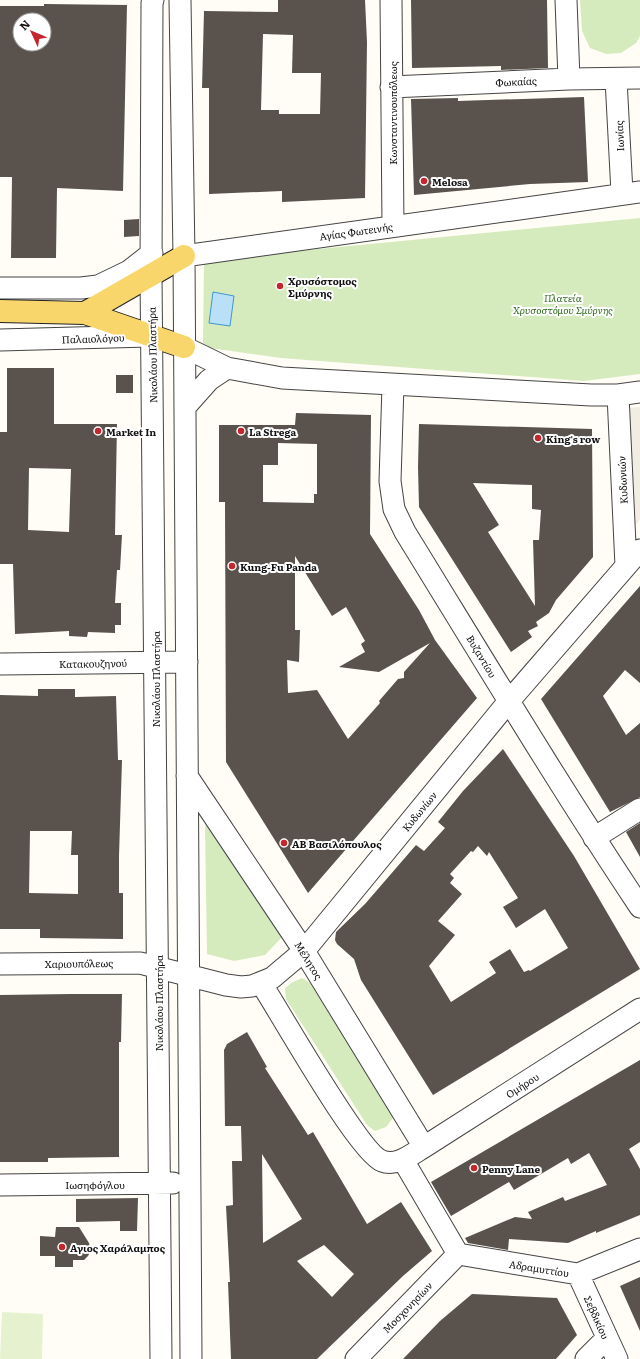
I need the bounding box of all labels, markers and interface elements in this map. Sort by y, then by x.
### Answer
north arrow [12,12,52,52]
text: N [15,15,33,33]
street label: Κωνσταντινουπόλεως [385,61,400,165]
street label: Φωκαίας [495,72,537,90]
street label: Ιωνίας [611,120,627,152]
place label: Melosa [432,174,468,189]
marker: Melosa [419,176,429,186]
street label: Αγίας Φωτεινής [318,218,394,244]
place label: Χρυσόστομος Σμύρνης [288,273,357,300]
marker: Χρυσόστομος Σμύρνης [275,281,285,291]
park label: Πλατεία Χρυσοστόμου Σμύρνης [513,290,613,317]
street label: Νικολάου Πλαστήρα [144,307,160,403]
street label: Παλαιολόγου [61,329,125,347]
place label: Market In [106,424,156,439]
place label: La Strega [249,424,297,439]
marker: Market In [93,426,103,436]
marker: La Strega [236,426,246,436]
place label: King's row [546,431,600,446]
marker: King's row [533,433,543,443]
street label: Κυδωνιών [613,455,631,504]
place label: Kung-Fu Panda [240,559,317,574]
marker: Kung-Fu Panda [227,561,237,571]
street label: Νικολάου Πλαστήρα [148,631,163,727]
street label: Βυζαντίου [463,632,501,680]
street label: Κατακουζηνού [59,655,127,671]
street label: Κυδωνίων [398,787,440,834]
place label: ΑΒ Βασιλόπουλος [292,836,382,851]
marker: ΑΒ Βασιλόπουλος [279,838,289,848]
street label: Μέλητος [291,938,327,982]
street label: Χαριουπόλεως [45,955,113,971]
street label: Νικολάου Πλαστήρα [151,955,166,1051]
street label: Ομήρου [503,1069,542,1101]
place label: Penny Lane [482,1161,540,1176]
marker: Penny Lane [469,1163,479,1173]
street label: Ιωσηφόγλου [65,1177,125,1192]
place label: Αγιος Χαράλαμπος [70,1240,166,1255]
marker: Αγιος Χαράλαμπος [57,1242,67,1252]
street label: Αδραμυττίου [508,1256,570,1280]
street label: Μοσχονησίων [378,1278,436,1336]
street label: Σεβδικίου [581,1293,613,1341]

